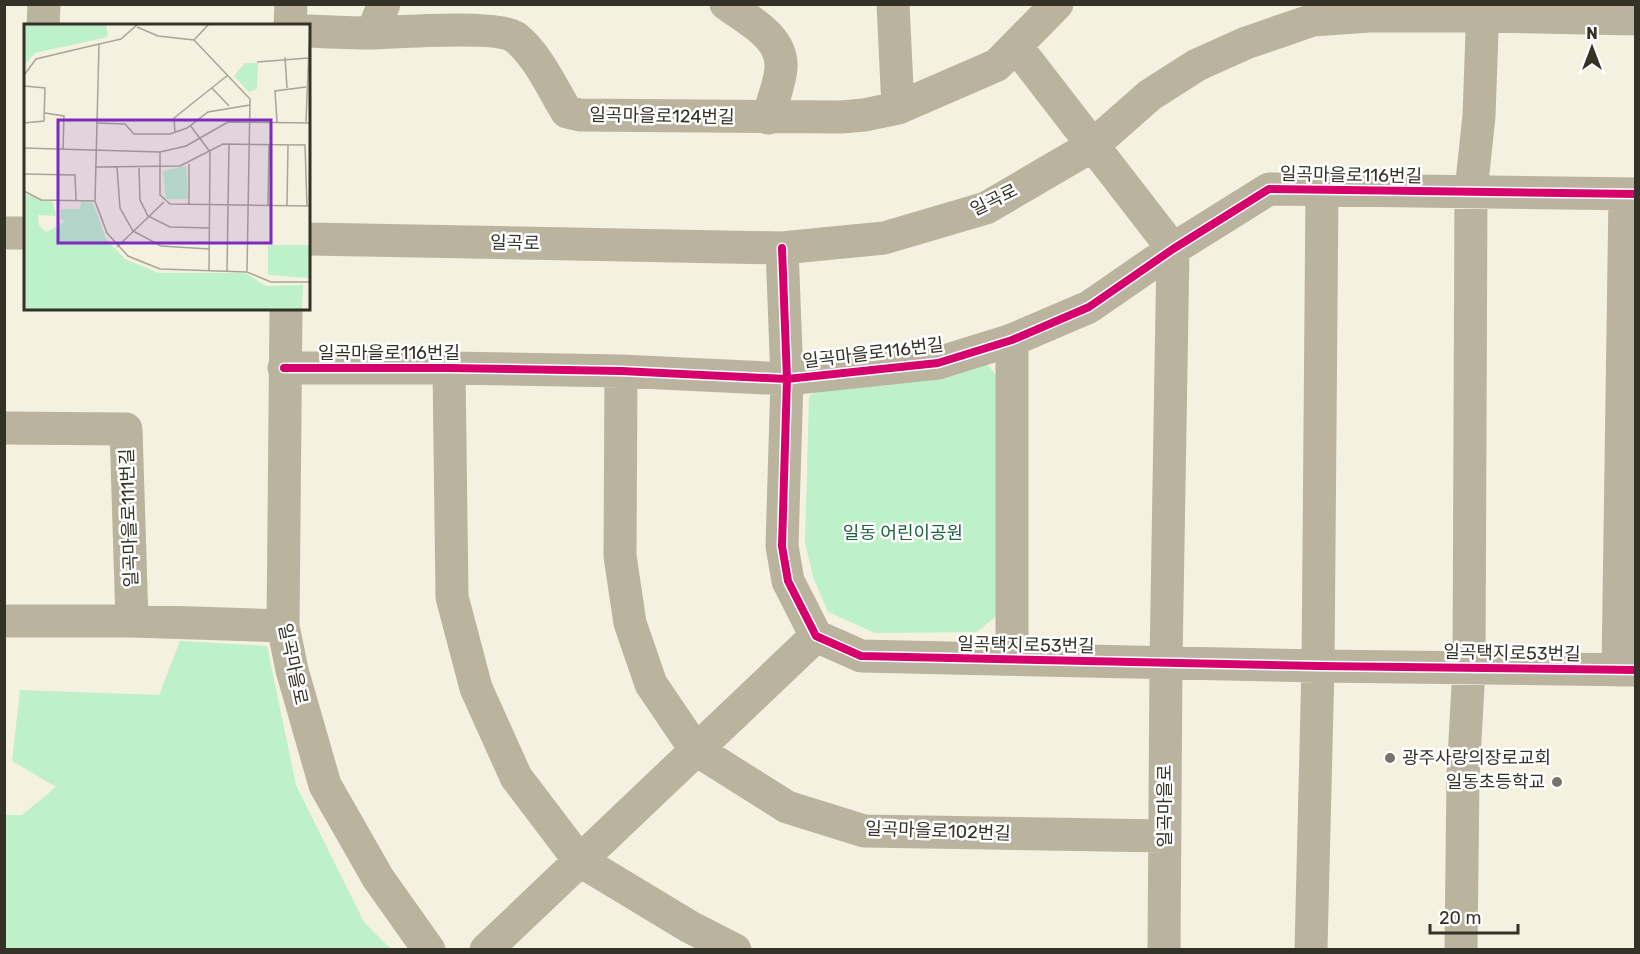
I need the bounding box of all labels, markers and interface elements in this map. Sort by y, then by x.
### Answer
north arrow [1562,18,1622,78]
inset map [24,24,310,310]
text: N [1586,24,1598,43]
street label: 일곡마을로124번길 [589,104,735,128]
street label: 일곡마을로116번길 [1280,163,1422,187]
street label: 일곡로 [967,179,1021,221]
street label: 일곡로 [490,232,540,254]
street label: 일곡마을로116번길 [801,333,945,373]
street label: 일곡마을로116번길 [318,342,460,364]
street label: 일곡마을로111번길 [116,448,142,588]
park label: 일동 어린이공원 [843,522,963,544]
street label: 일곡마을로 [274,621,312,707]
street label: 일곡택지로53번길 [957,633,1095,657]
street label: 일곡택지로53번길 [1443,641,1581,665]
place label: 광주사랑의장로교회 [1402,747,1551,769]
marker: 광주사랑의장로교회 [1383,751,1397,765]
street label: 일곡마을로 [1154,765,1176,847]
place label: 일동초등학교 [1446,771,1545,793]
marker: 일동초등학교 [1550,775,1564,789]
street label: 일곡마을로102번길 [865,817,1011,845]
scale bar [1430,897,1518,935]
text: 20 m [1439,907,1481,929]

